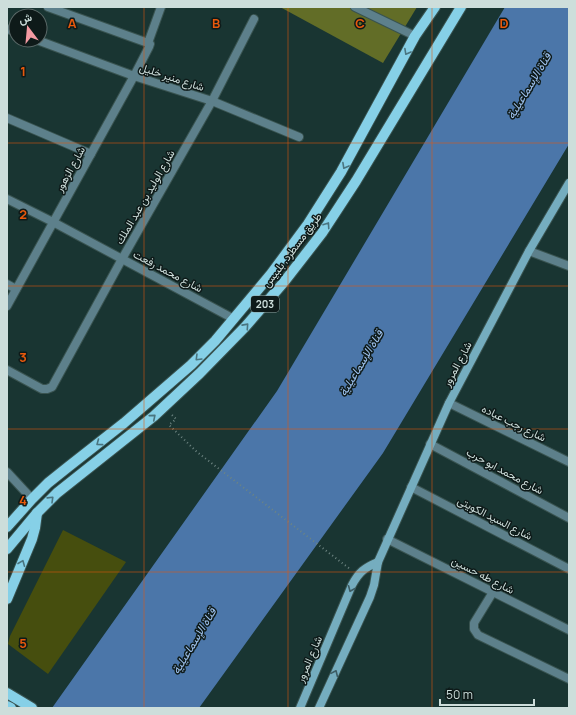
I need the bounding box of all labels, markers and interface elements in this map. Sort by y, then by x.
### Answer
north arrow [8,8,48,48]
text: ش [17,9,34,27]
text: A [68,14,77,32]
text: B [212,14,220,32]
text: C [355,14,365,32]
text: D [499,14,509,32]
one-way arrow [404,48,412,55]
water label: قناة الإسماعيلية [502,48,556,122]
street label: شارع منير خليل [138,59,207,95]
text: 1 [20,62,26,80]
street label: شارع الزهور [50,143,89,196]
street label: شارع الوليد بن عبد الملك [111,147,179,247]
one-way arrow [342,162,349,169]
text: 2 [19,205,27,223]
street label: طريق مسطرد, بلبيس [259,209,325,290]
one-way arrow [322,222,330,229]
street label: شارع محمد رفعت [130,246,206,296]
road number: 203 [251,296,279,312]
one-way arrow [241,324,248,331]
water label: قناة الإسماعيلية [334,325,388,399]
street label: شارع المرور [438,338,476,390]
text: 3 [19,348,27,366]
one-way arrow [195,353,203,361]
street label: شارع رجب عباده [479,401,549,446]
one-way arrow [148,415,155,422]
one-way arrow [97,438,104,445]
street label: شارع محمد ابو حرب [464,444,547,498]
text: 4 [19,491,27,509]
street label: شارع السيد الكويتى [455,492,536,544]
one-way arrow [46,496,54,504]
street label: شارع طه حسين [449,552,517,598]
one-way arrow [18,559,26,566]
one-way arrow [348,584,356,592]
water label: قناة الإسماعيلية [167,603,221,677]
street label: شارع المرور [292,633,326,686]
text: 5 [19,634,27,652]
one-way arrow [330,669,338,677]
scale bar [440,681,534,707]
text: 50 m [446,686,473,703]

